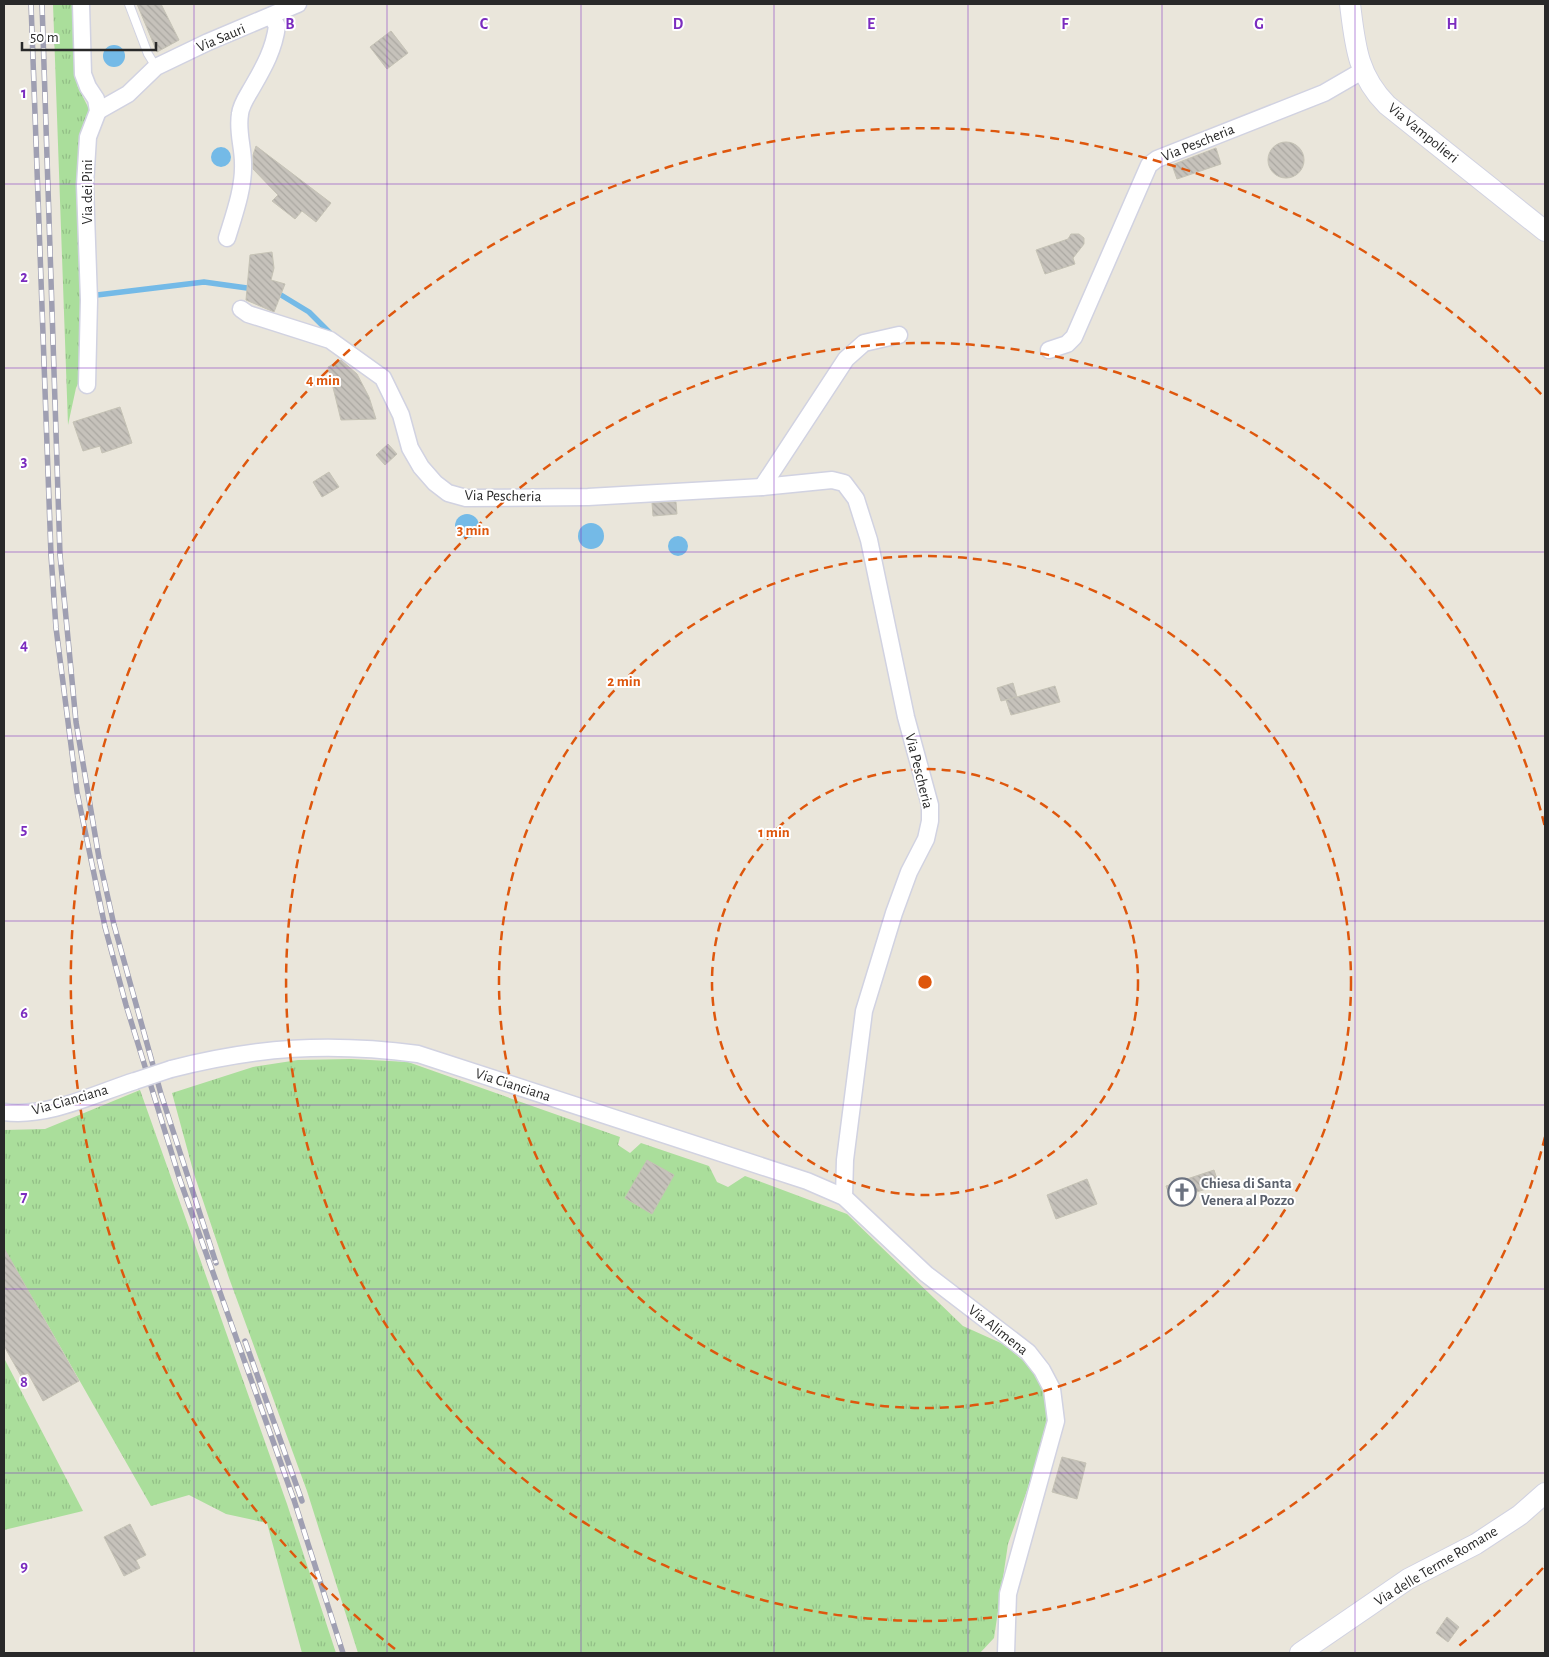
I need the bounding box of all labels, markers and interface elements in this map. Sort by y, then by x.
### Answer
text: B [285,16,295,32]
text: C [480,16,489,32]
text: D [673,16,684,32]
text: E [867,16,875,32]
text: F [1061,16,1069,32]
text: G [1254,16,1264,32]
text: H [1446,16,1458,32]
scale bar [22,20,156,52]
street label: Via Sauri [195,21,247,55]
text: 50 m [30,30,59,45]
text: 1 [21,85,27,101]
street label: Via Vampolieri [1385,100,1461,166]
street label: Via Pescheria [1159,122,1237,164]
street label: Via dei Pini [80,159,95,225]
text: 2 [20,269,28,285]
text: 4 min [306,373,340,388]
text: 3 [21,453,28,469]
street label: Via Pescheria [464,488,542,504]
text: 3 min [457,523,489,538]
text: 4 [20,637,28,653]
text: 2 min [607,674,641,689]
street label: Via Pescheria [902,732,936,810]
text: 5 [21,821,28,837]
text: 1 min [758,825,790,840]
centre of rings [916,973,934,991]
text: 6 [20,1005,28,1021]
street label: Via Cianciana [473,1066,553,1104]
street label: Via Cianciana [30,1082,110,1118]
place label: Chiesa di Santa Venera al Pozzo [1201,1176,1294,1208]
church icon: Chiesa di Santa Venera al Pozzo [1167,1177,1197,1207]
text: 7 [21,1189,28,1205]
street label: Via Alimena [965,1302,1031,1358]
text: 8 [20,1374,28,1390]
street label: Via delle Terme Romane [1372,1523,1500,1609]
text: 9 [20,1558,28,1574]

